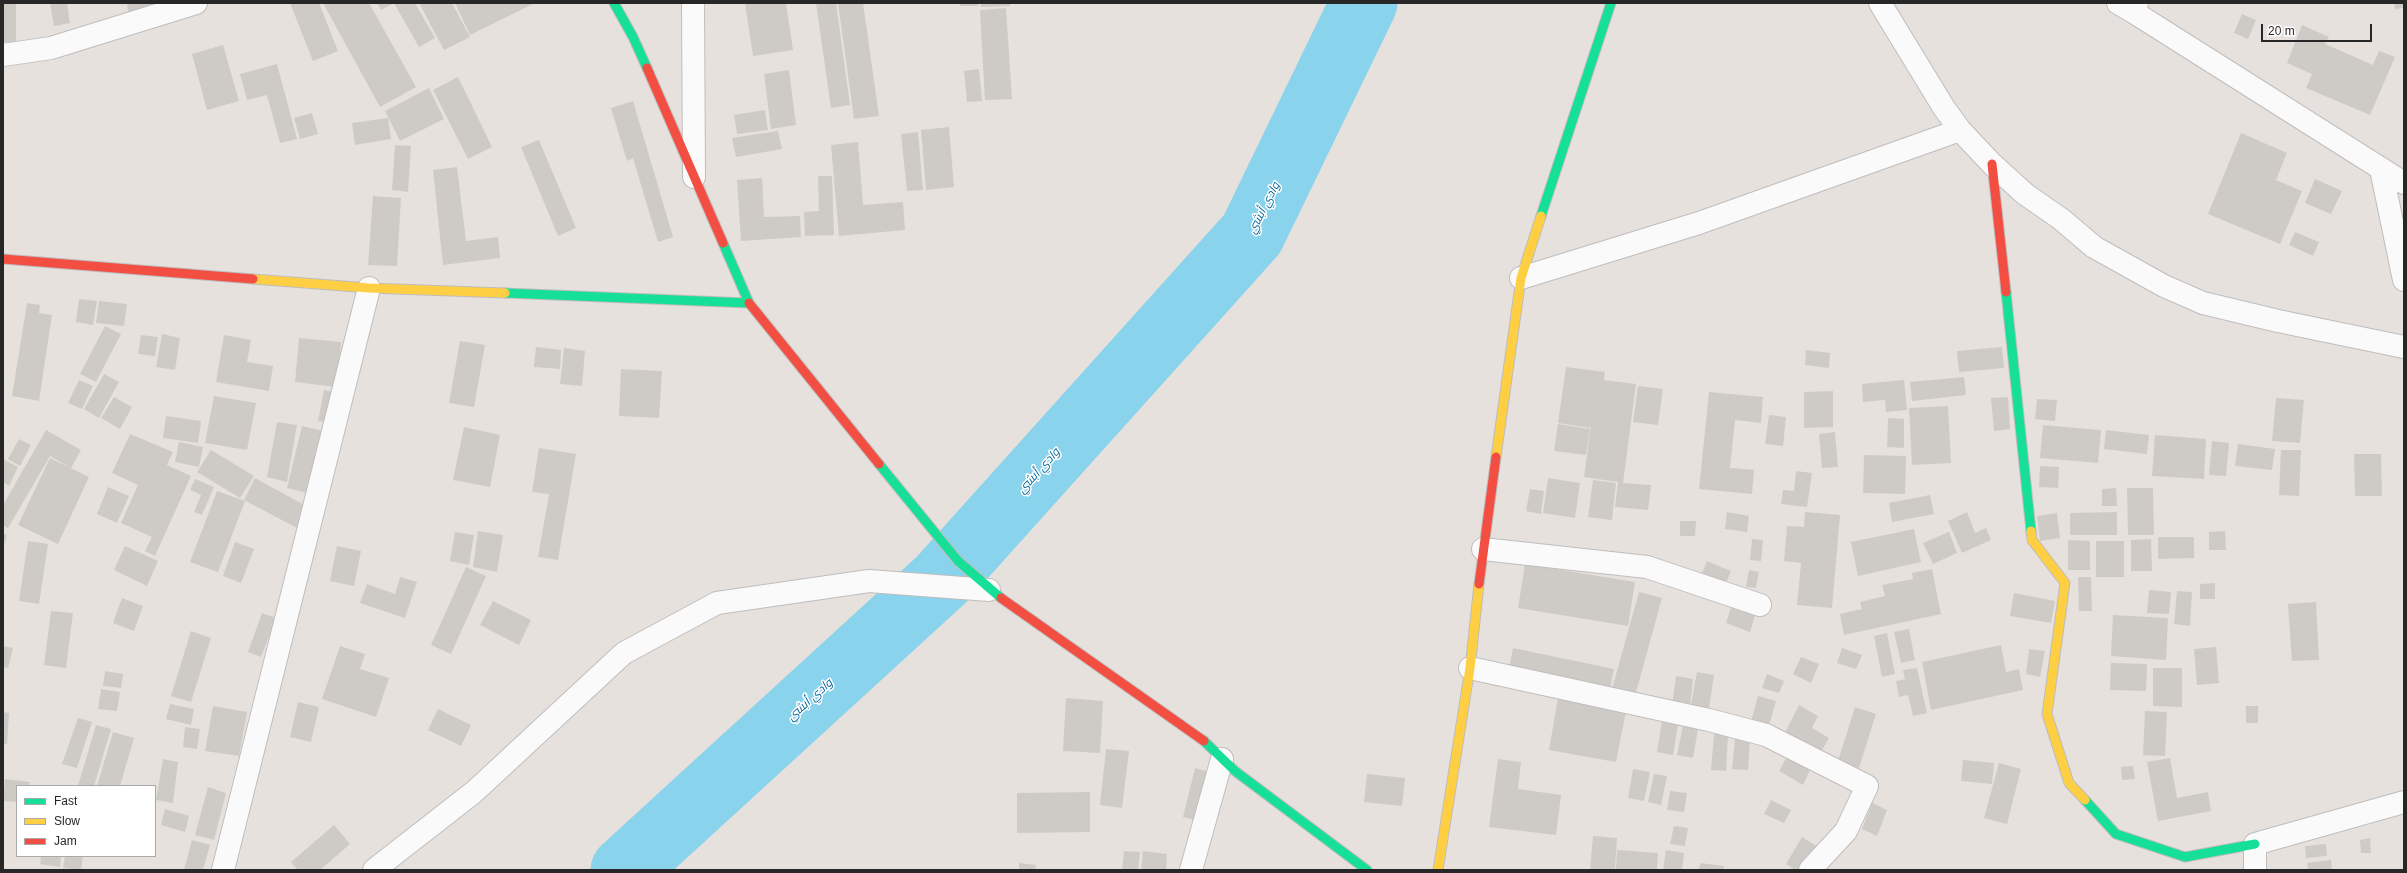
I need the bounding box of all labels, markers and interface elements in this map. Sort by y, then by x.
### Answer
scale bar [2263,16,2374,42]
text: 20 m [2268,24,2295,38]
water label: وادي أبشي [1245,180,1283,236]
water label: وادي أبشي [1015,445,1063,497]
water label: وادي أبشي [784,676,836,724]
legend [16,785,156,857]
text: Fast [54,794,77,808]
text: Slow [54,814,80,828]
text: Jam [54,834,77,848]

